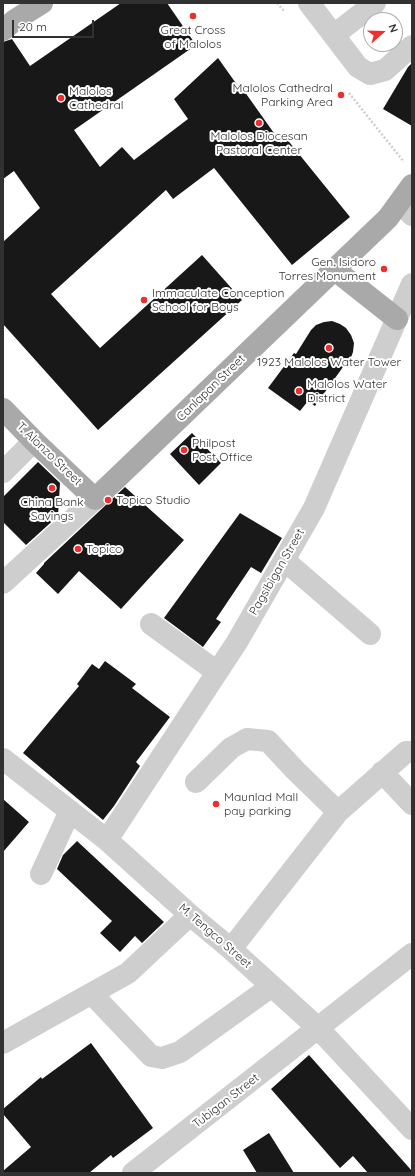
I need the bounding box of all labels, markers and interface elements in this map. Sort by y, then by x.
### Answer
marker: Great Cross of Malolos [188,11,198,21]
scale bar [14,12,96,38]
north arrow [363,12,403,52]
text: 20 m [19,19,47,34]
text: N [385,22,401,34]
place label: Great Cross of Malolos [161,23,225,51]
place label: Malolos Cathedral Parking Area [233,81,333,109]
place label: Malolos Cathedral [69,84,124,112]
marker: Malolos Cathedral Parking Area [336,90,346,100]
marker: Malolos Cathedral [56,93,66,103]
marker: Malolos Diocesan Pastoral Center [254,118,264,128]
place label: Malolos Diocesan Pastoral Center [210,129,308,157]
place label: Gen. Isidoro Torres Monument [279,255,376,283]
marker: Gen. Isidoro Torres Monument [379,264,389,274]
place label: Immaculate Conception School for Boys [152,286,284,314]
marker: Immaculate Conception School for Boys [139,295,149,305]
marker: 1923 Malolos Water Tower [324,343,334,353]
street label: Canlapan Street [174,352,248,424]
place label: 1923 Malolos Water Tower [257,355,401,369]
place label: Malolos Water District [307,377,387,405]
marker: Malolos Water District [294,386,304,396]
street label: T. Alonzo Street [13,419,85,489]
place label: Philpost Post Office [192,436,253,464]
marker: Philpost Post Office [179,445,189,455]
marker: China Bank Savings [47,483,57,493]
place label: Topico Studio [116,493,190,507]
place label: China Bank Savings [20,495,84,523]
marker: Topico Studio [103,495,113,505]
street label: Pagsibigan Street [246,526,308,618]
place label: Topico [86,542,122,556]
marker: Topico [73,544,83,554]
place label: Maunlad Mall pay parking [224,790,298,818]
marker: Maunlad Mall pay parking [211,799,221,809]
street label: M. Tengco Street [176,900,254,972]
street label: Tubigan Street [190,1071,262,1131]

